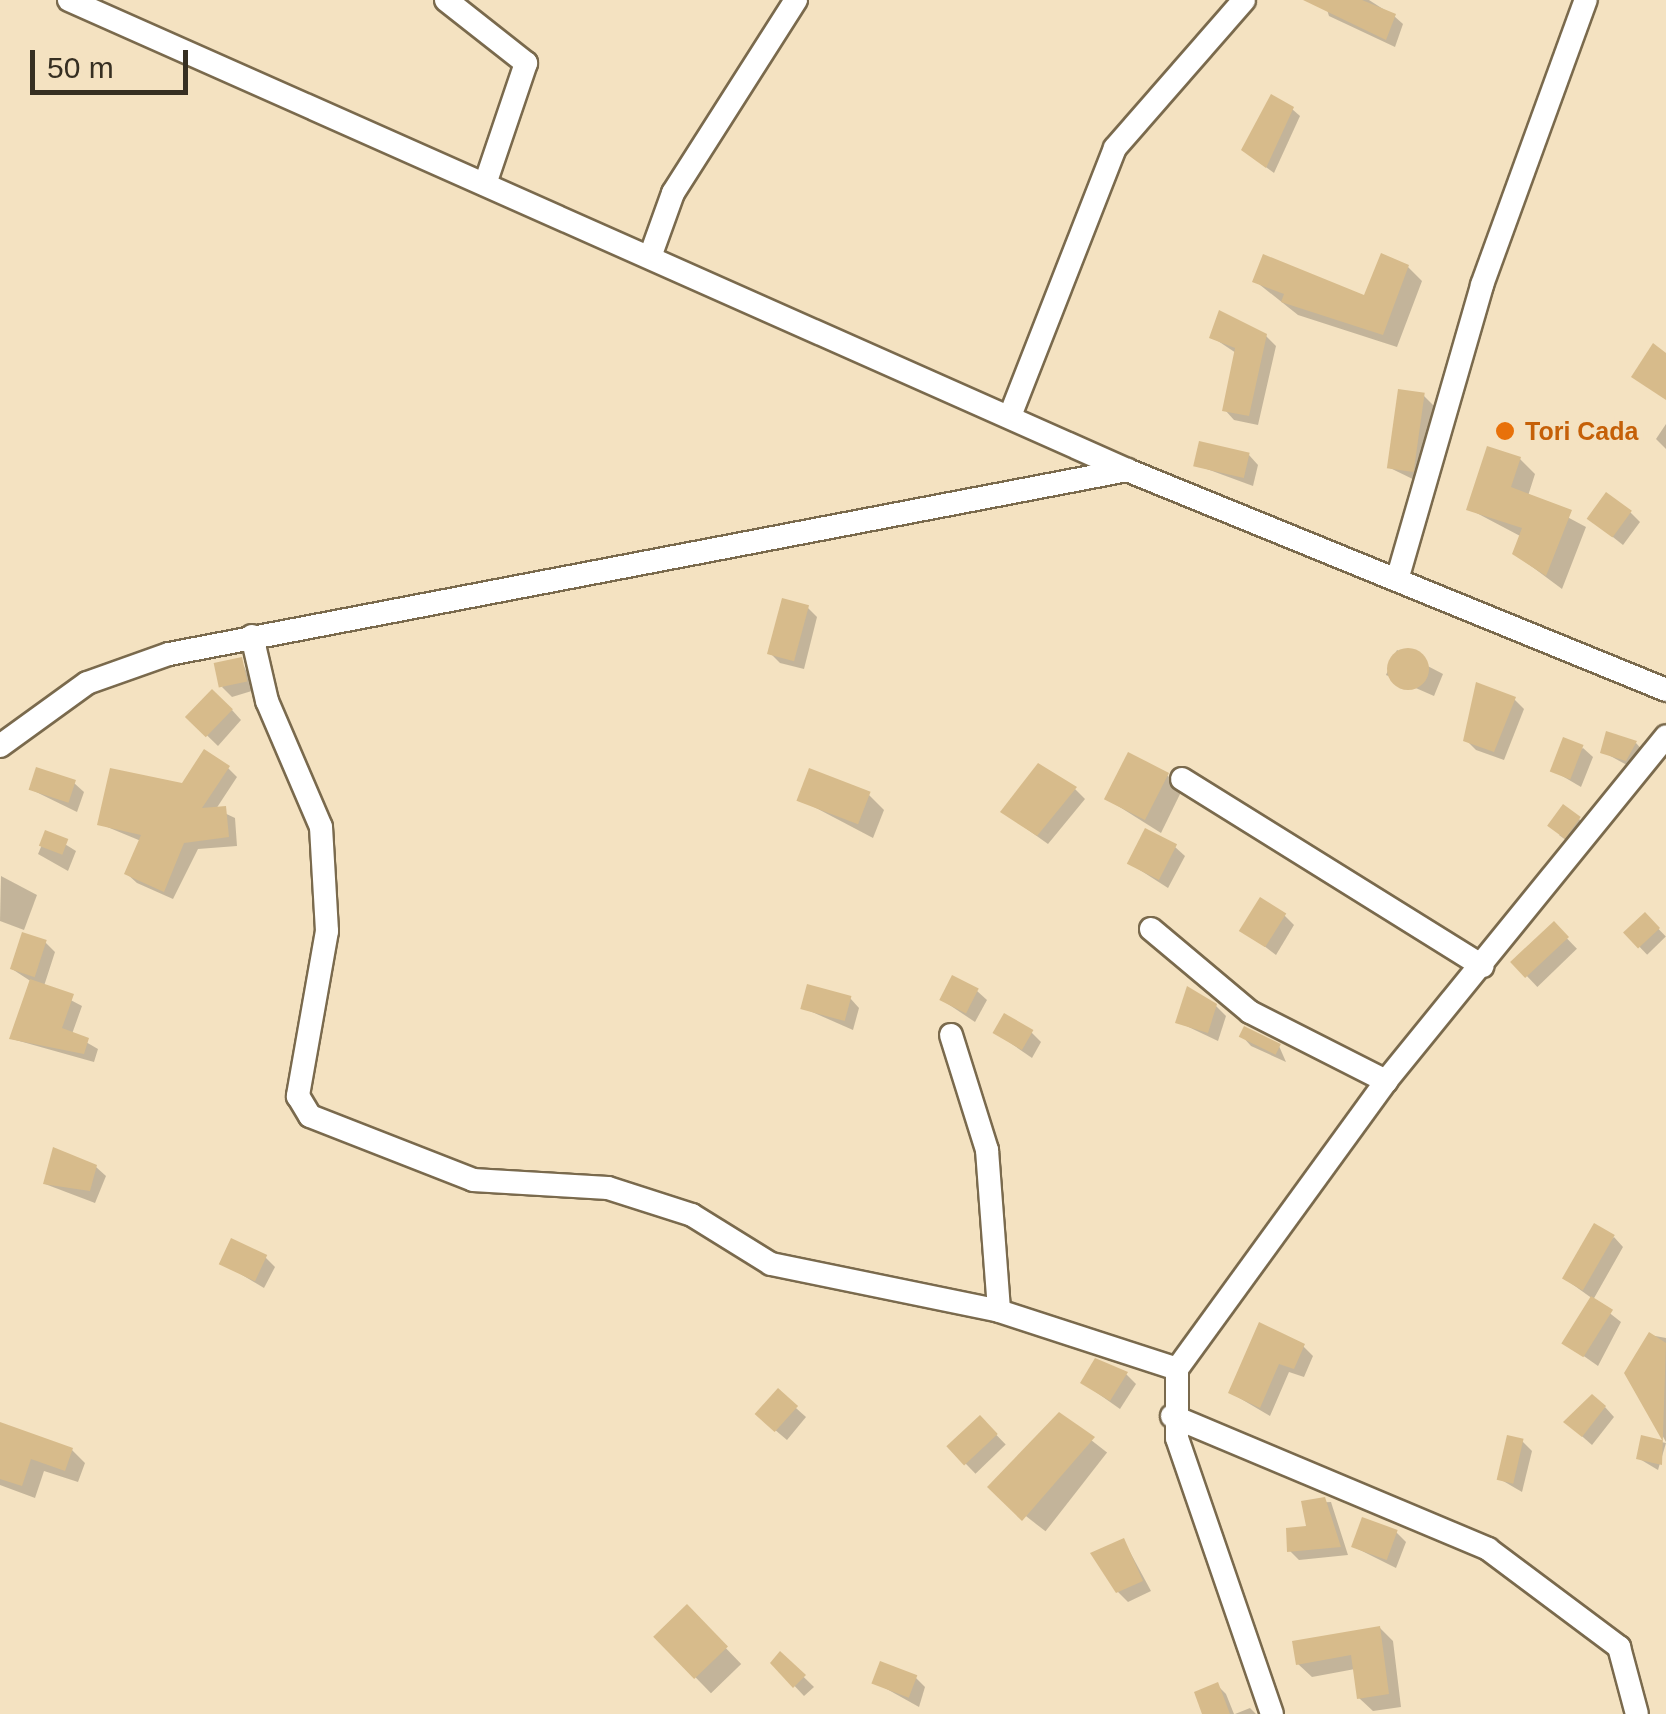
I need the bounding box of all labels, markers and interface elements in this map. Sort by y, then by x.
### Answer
scale bar [35,30,192,92]
text: 50 m [47,51,114,84]
place label: Tori Cada [1525,416,1638,446]
marker: Tori Cada [1494,420,1516,442]

